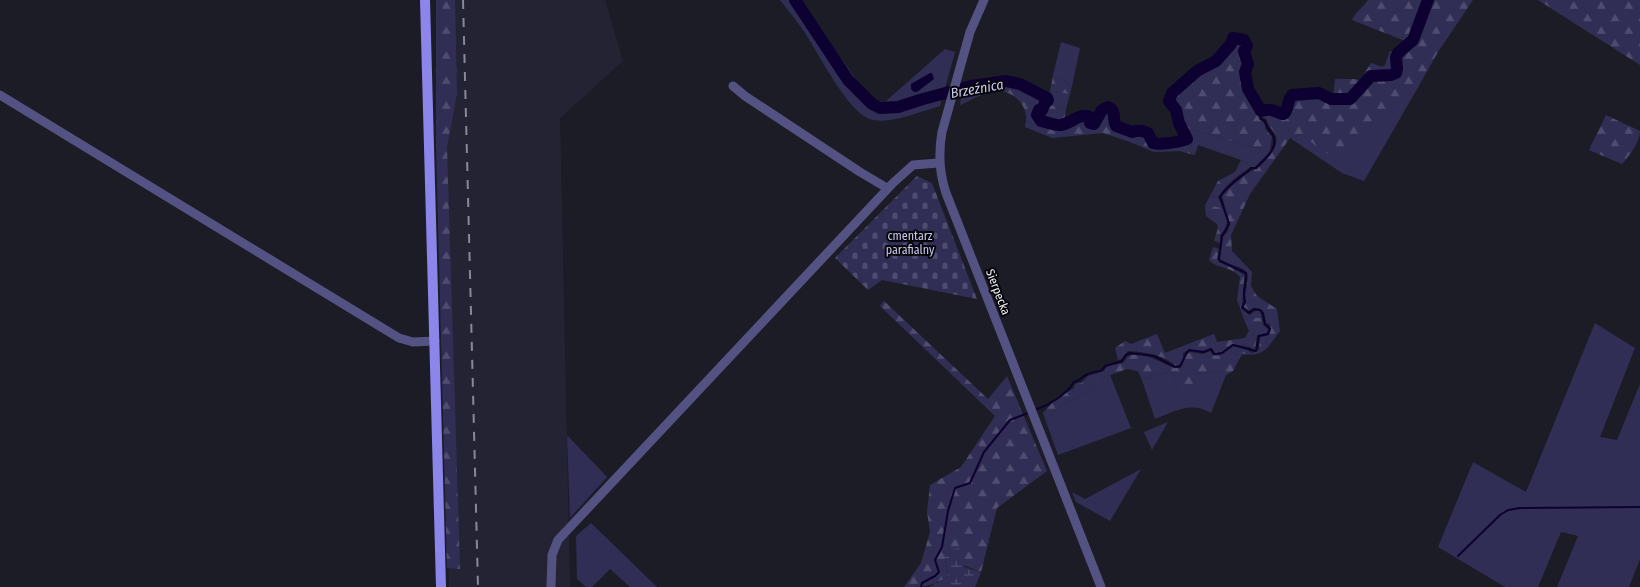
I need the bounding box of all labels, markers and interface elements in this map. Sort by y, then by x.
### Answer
water label: Brzeźnica [949,76,1005,102]
park label: cmentarz parafialny [886,229,935,257]
street label: Sierpecka [983,267,1013,317]

